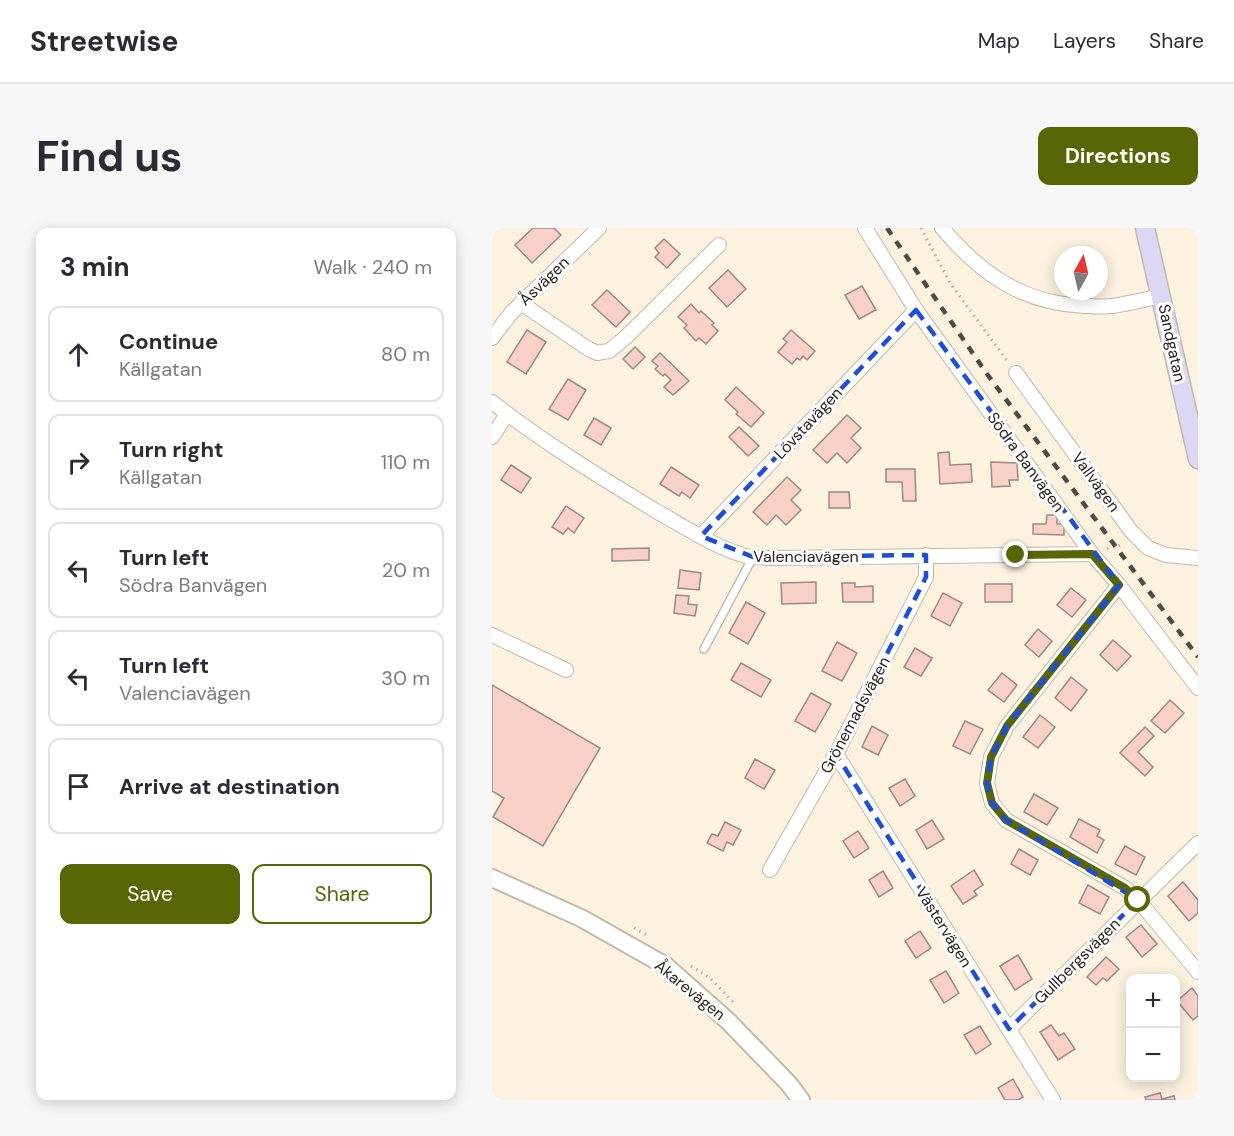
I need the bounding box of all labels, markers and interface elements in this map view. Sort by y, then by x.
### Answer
text: Streetwise [30,23,178,60]
text: Map [978,27,1020,55]
text: Layers [1053,27,1116,55]
text: Share [1149,27,1204,55]
button: Directions [1038,127,1198,185]
text: Find us [36,129,182,184]
north arrow [1054,246,1108,300]
text: 3 min [60,250,129,284]
street label: Åsvägen [514,252,574,310]
text: Walk · 240 m [313,254,432,280]
street label: Sandgatan [1154,302,1190,384]
text: Continue [119,327,218,356]
icon: ahead [62,338,95,371]
text: 80 m [381,341,430,367]
text: Källgatan [119,356,202,382]
street label: Lövstavägen [769,382,847,464]
street label: Södra Banvägen [983,408,1069,516]
text: Turn right [119,435,224,464]
icon: right [62,446,95,479]
street label: Vallvägen [1067,448,1125,516]
text: 110 m [381,449,430,475]
text: Källgatan [119,464,202,490]
route end [1002,541,1028,567]
text: Turn left [119,543,209,572]
street label: Valenciavägen [753,546,859,567]
icon: left [62,554,95,587]
text: 20 m [382,557,430,583]
text: Södra Banvägen [119,572,267,598]
text: Turn left [119,651,209,680]
street label: Grönemadsvägen [815,653,895,777]
icon: left [62,662,95,695]
text: 30 m [381,665,430,691]
text: Valenciavägen [119,680,251,706]
icon: arrive [62,770,95,803]
text: Arrive at destination [119,772,340,801]
button: Save [60,864,240,924]
button: Share [252,864,432,924]
street label: Västervägen [911,883,977,971]
route start [1124,886,1150,912]
street label: Gullbergsvägen [1029,913,1125,1009]
street label: Åkarevägen [650,955,730,1025]
map controls [1126,974,1180,1082]
button: + [1126,974,1180,1028]
button: − [1126,1028,1180,1082]

